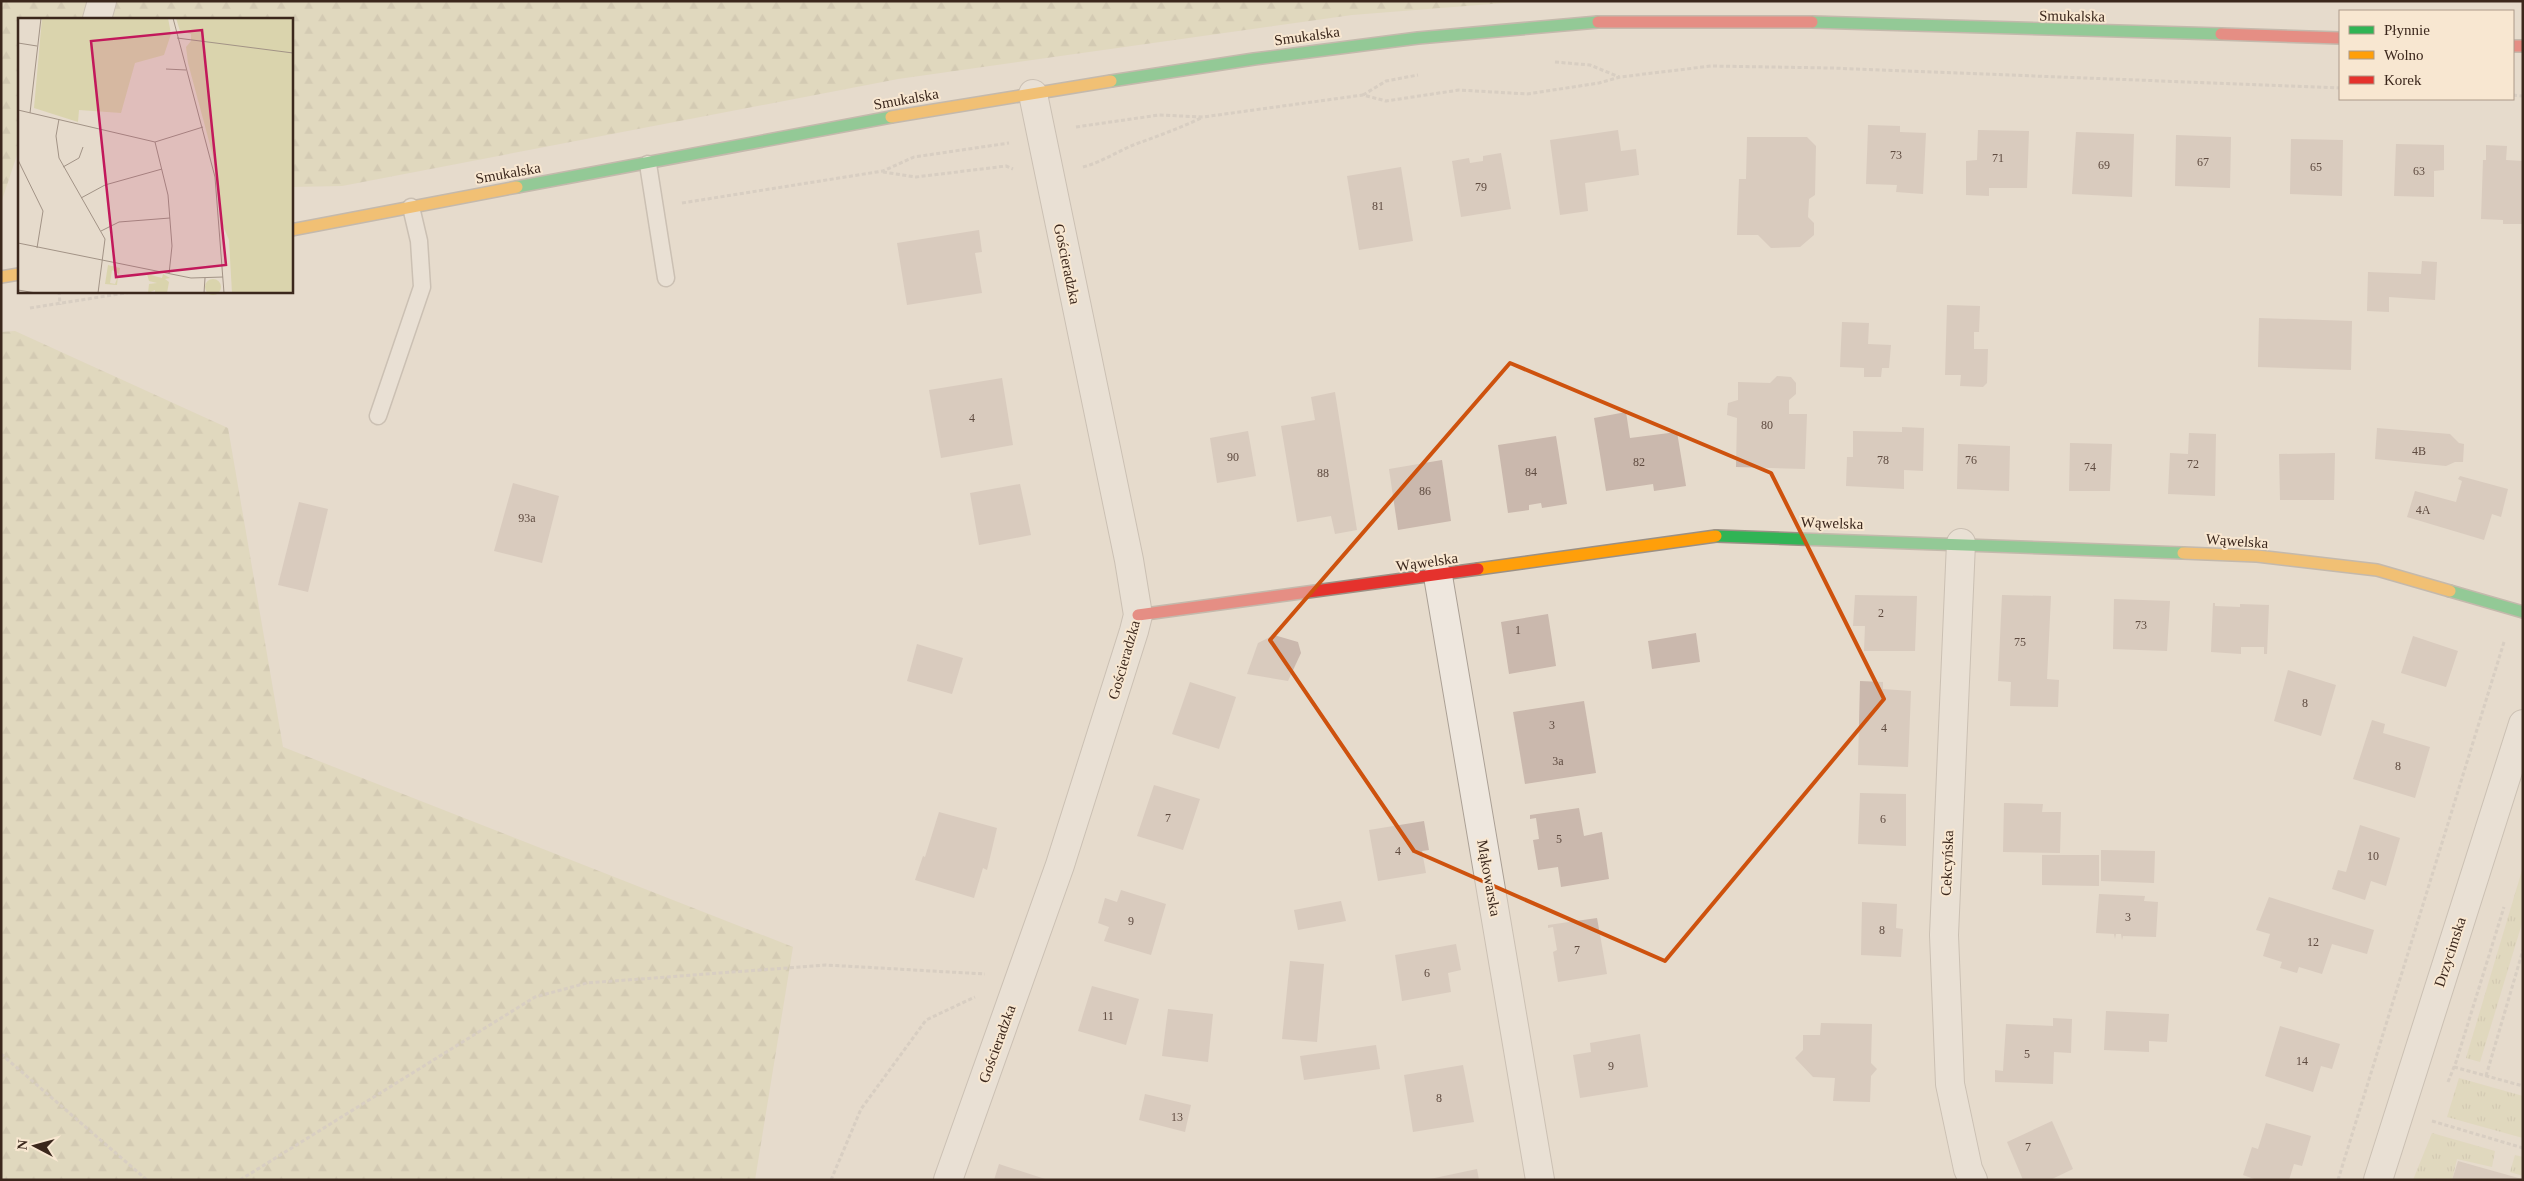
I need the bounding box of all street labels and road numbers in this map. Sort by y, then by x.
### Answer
street label: Smukalska [2039,7,2105,25]
street label: Smukalska [1273,23,1341,49]
street label: Smukalska [872,85,940,113]
street label: Smukalska [474,159,542,187]
street label: Gościeradzka [1051,222,1083,306]
street label: Wąwelska [1801,514,1864,532]
street label: Wąwelska [2205,531,2269,551]
street label: Wąwelska [1395,550,1459,574]
street label: Gościeradzka [1105,618,1143,701]
street label: Cekcyńska [1938,829,1956,896]
street label: Mąkowarska [1474,838,1504,918]
street label: Drzycimska [2431,915,2469,989]
street label: Gościeradzka [976,1003,1019,1085]

